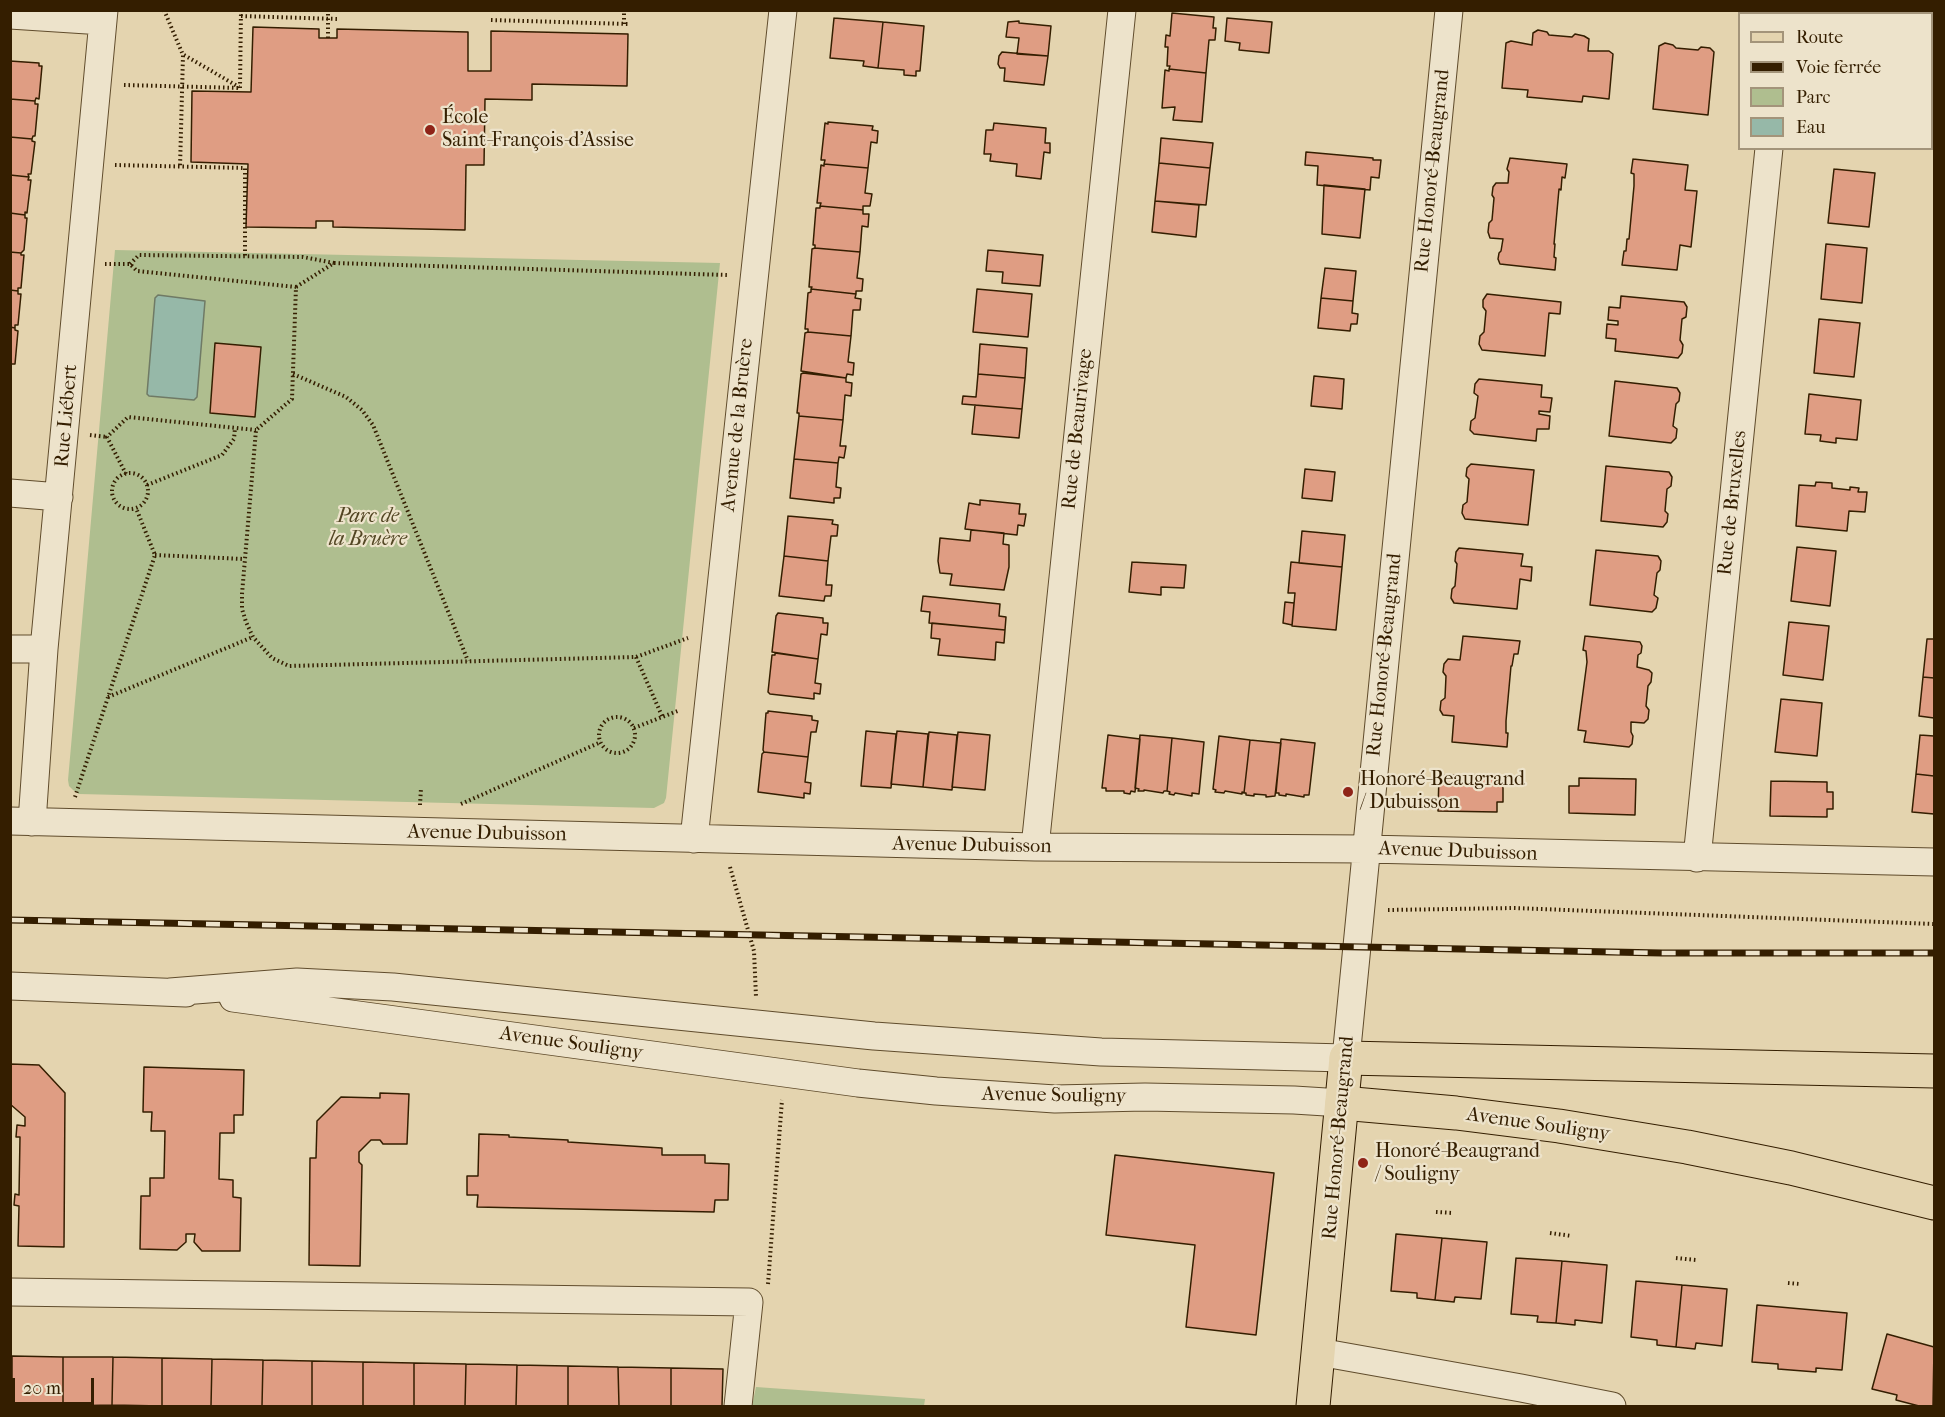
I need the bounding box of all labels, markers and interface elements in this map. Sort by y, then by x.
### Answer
legend [1738,12,1933,150]
text: Route [1796,27,1843,48]
text: Voie ferrée [1796,57,1881,78]
street label: Rue Honoré-Beaugrand [1410,68,1456,274]
text: Parc [1796,87,1831,108]
place label: École Saint-François-d'Assise [442,106,634,153]
text: Eau [1796,117,1825,138]
marker: École Saint-François-d'Assise [423,123,437,137]
street label: Avenue de la Bruère [717,337,759,513]
street label: Rue de Beaurivage [1058,347,1098,511]
street label: Rue Liébert [51,363,83,469]
street label: Rue de Bruxelles [1713,429,1753,577]
park label: Parc de la Bruère [329,505,407,552]
street label: Rue Honoré-Beaugrand [1362,552,1408,758]
place label: Honoré-Beaugrand / Dubuisson [1360,768,1525,815]
marker: Honoré-Beaugrand / Dubuisson [1341,785,1355,799]
street label: Avenue Dubuisson [407,821,567,847]
street label: Avenue Dubuisson [892,833,1052,859]
street label: Avenue Dubuisson [1378,837,1538,867]
street label: Avenue Souligny [498,1022,644,1066]
street label: Rue Honoré-Beaugrand [1318,1035,1360,1241]
street label: Avenue Souligny [982,1083,1126,1109]
street label: Avenue Souligny [1465,1103,1611,1147]
place label: Honoré-Beaugrand / Souligny [1375,1140,1540,1187]
marker: Honoré-Beaugrand / Souligny [1356,1156,1370,1170]
scale bar [15,1366,98,1404]
text: 20 m [23,1378,61,1399]

